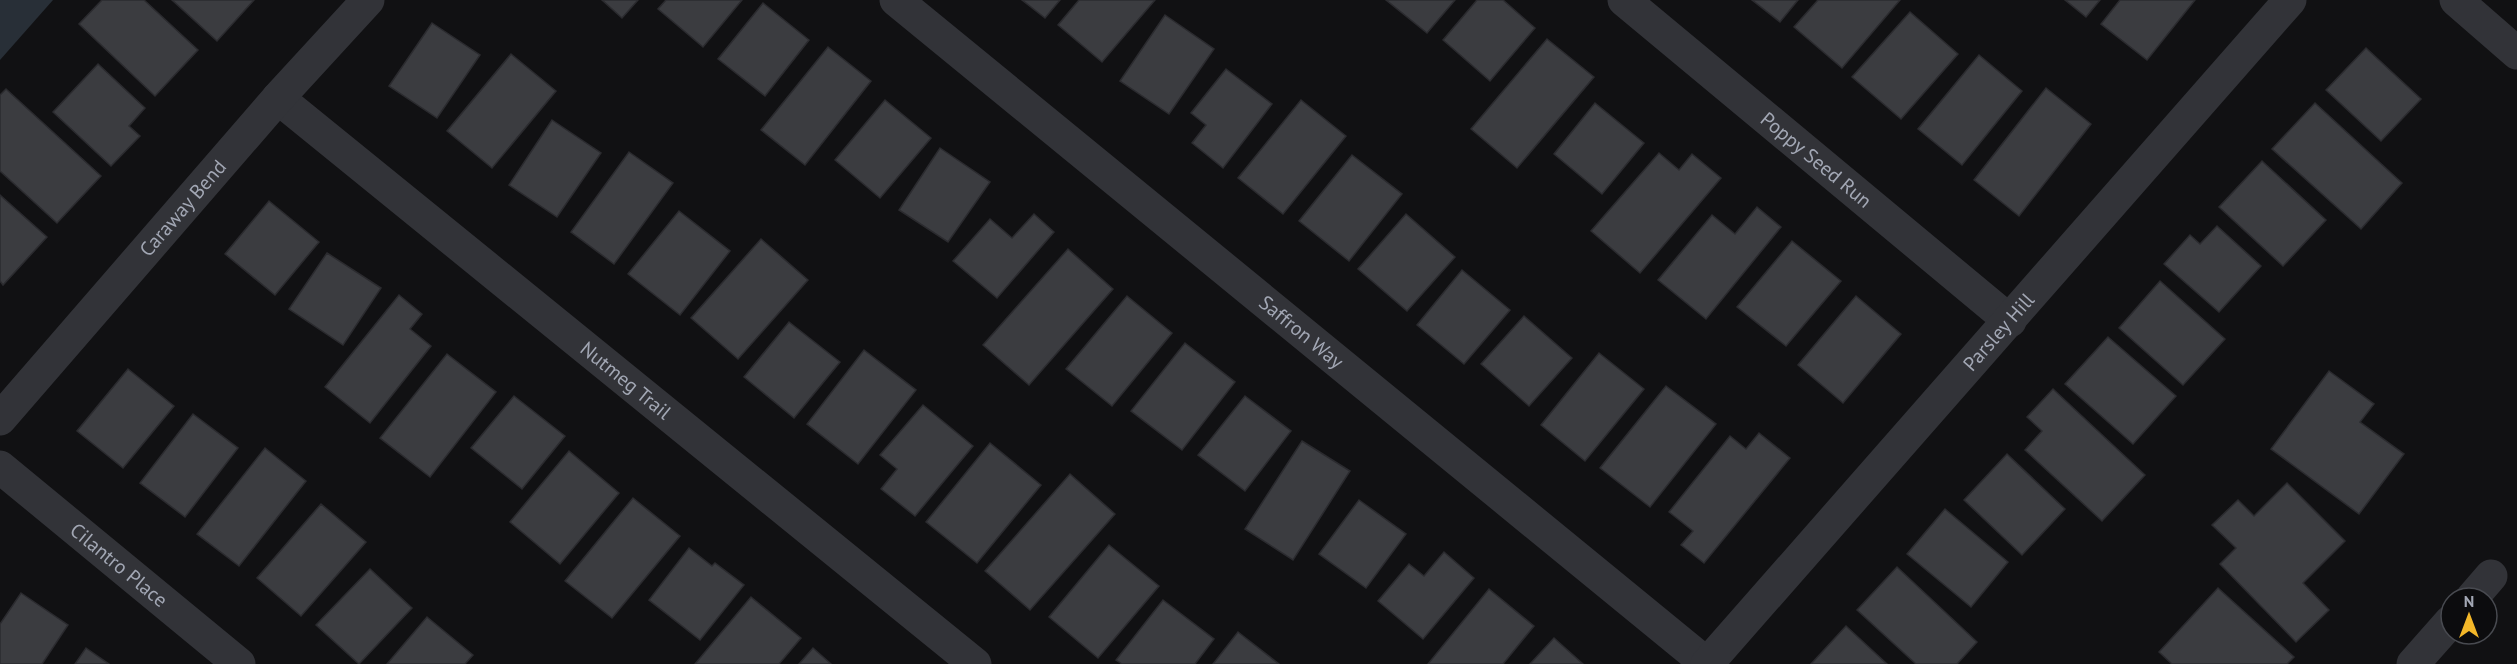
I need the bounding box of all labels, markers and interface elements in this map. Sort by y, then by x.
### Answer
street label: Poppy Seed Run [1755,106,1877,214]
street label: Caraway Bend [134,154,232,262]
street label: Parsley Hill [1957,287,2040,376]
street label: Saffron Way [1254,290,1350,375]
street label: Nutmeg Trail [575,336,677,425]
street label: Cilantro Place [65,517,173,613]
north arrow [2439,586,2499,646]
text: N [2464,591,2474,611]

